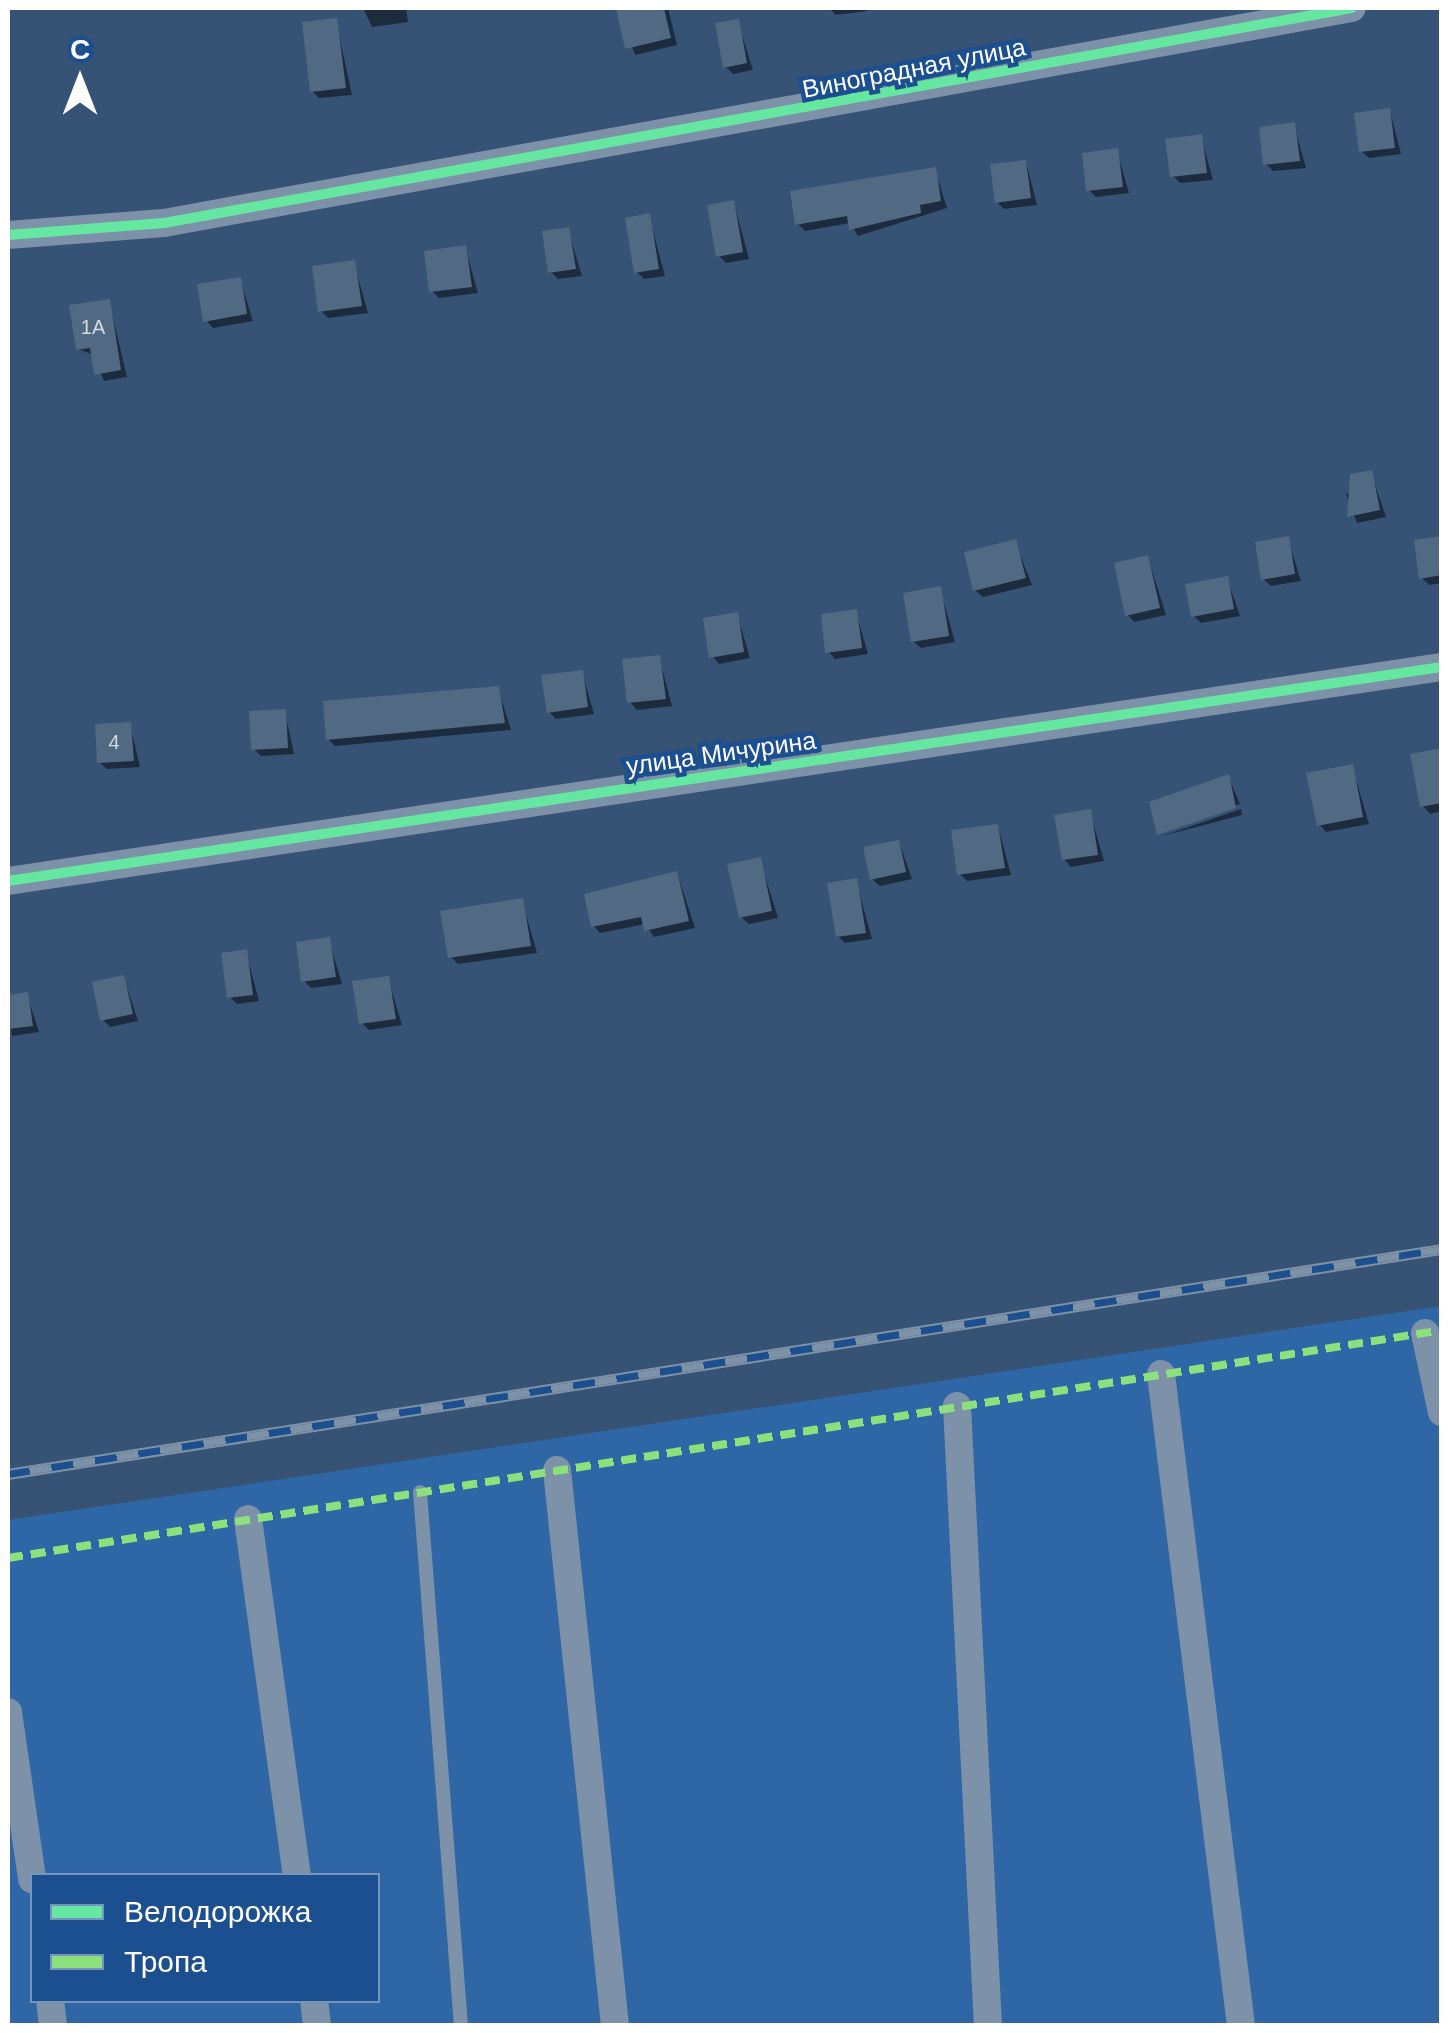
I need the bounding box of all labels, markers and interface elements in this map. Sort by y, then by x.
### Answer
north arrow [30,30,130,130]
street label: Виноградная улица [800,32,1028,104]
text: С [70,34,90,65]
house number: 1А [81,315,105,339]
street label: улица Мичурина [624,725,818,781]
house number: 4 [108,730,120,754]
legend [30,1873,380,2003]
text: Велодорожка [124,1895,311,1928]
text: Тропа [124,1945,207,1978]

